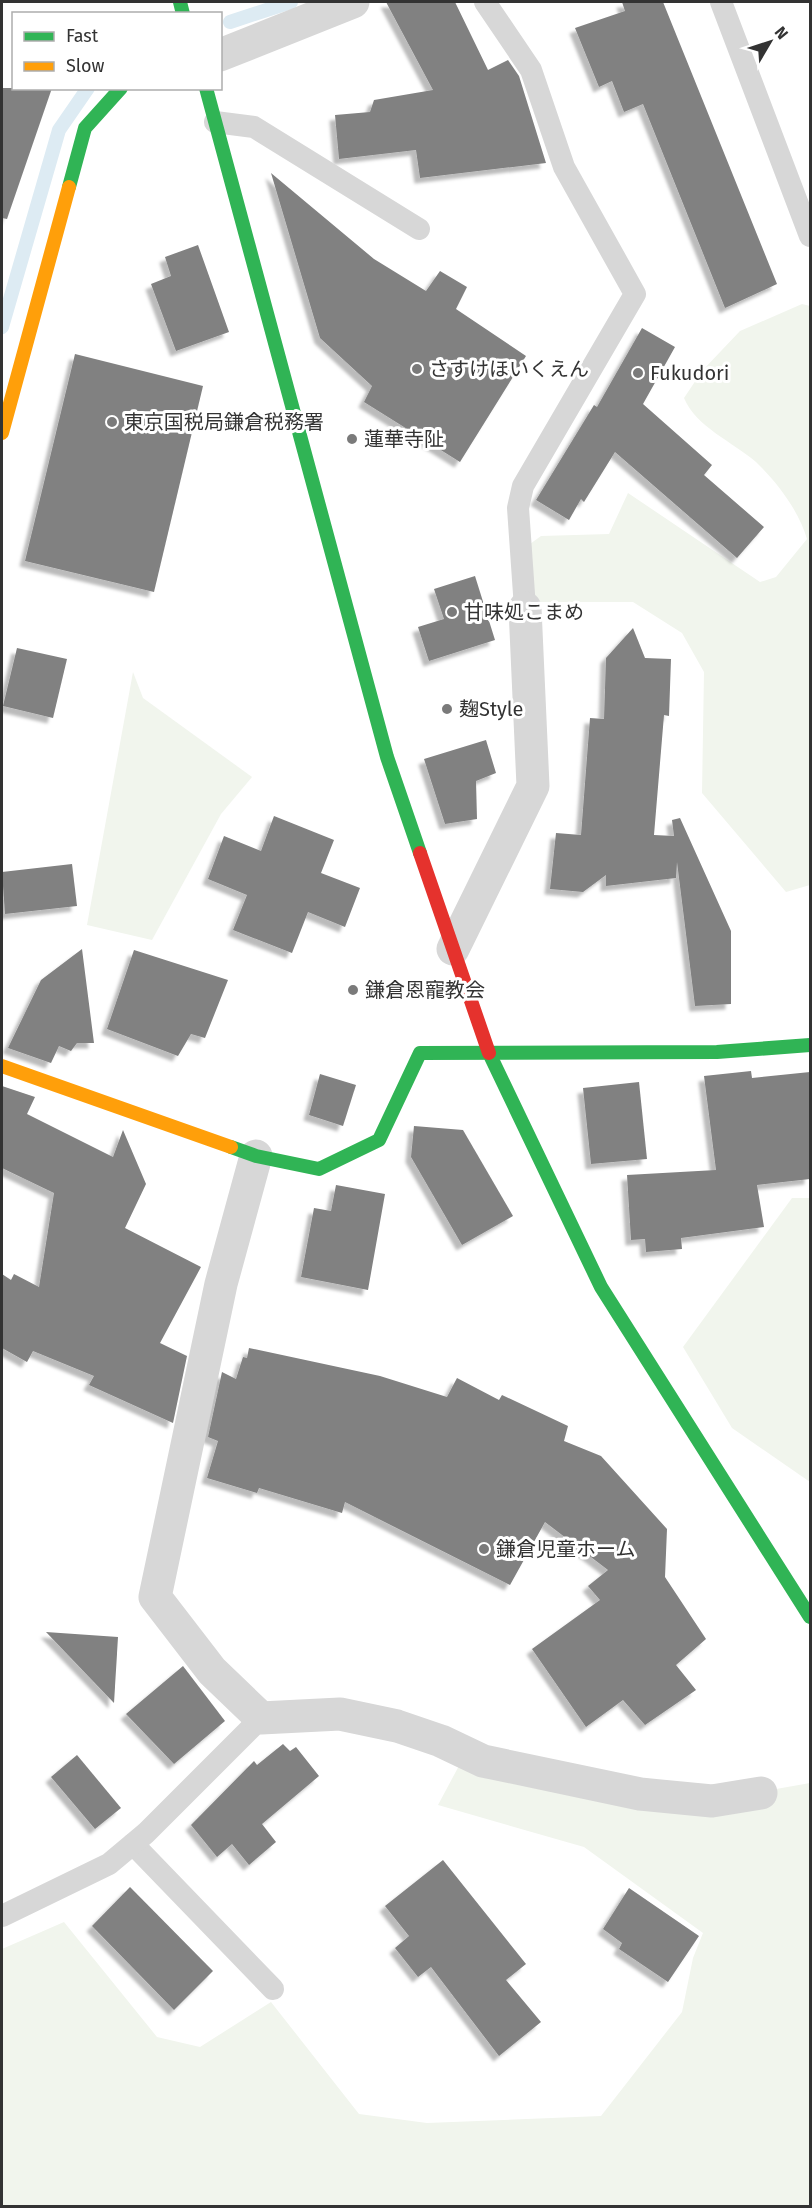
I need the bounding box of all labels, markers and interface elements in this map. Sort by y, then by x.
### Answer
legend [12,12,222,90]
north arrow [740,12,800,72]
text: N [771,23,792,43]
text: Fast [66,25,99,47]
text: Slow [66,55,105,77]
place label: さすけほいくえん [429,357,589,381]
place label: Fukudori [650,361,729,385]
marker: さすけほいくえん [410,362,424,376]
marker: Fukudori [631,366,645,380]
place label: 東京国税局鎌倉税務署 [124,410,324,434]
marker: 東京国税局鎌倉税務署 [105,415,119,429]
place label: 蓮華寺阯 [364,427,444,451]
marker: 蓮華寺阯 [345,432,359,446]
place label: 甘味処こまめ [464,600,584,624]
marker: 甘味処こまめ [445,605,459,619]
place label: 麹Style [459,697,524,721]
marker: 麹Style [440,702,454,716]
place label: 鎌倉恩寵教会 [365,978,485,1002]
marker: 鎌倉恩寵教会 [346,983,360,997]
place label: 鎌倉児童ホーム [496,1537,635,1561]
marker: 鎌倉児童ホーム [477,1542,491,1556]

